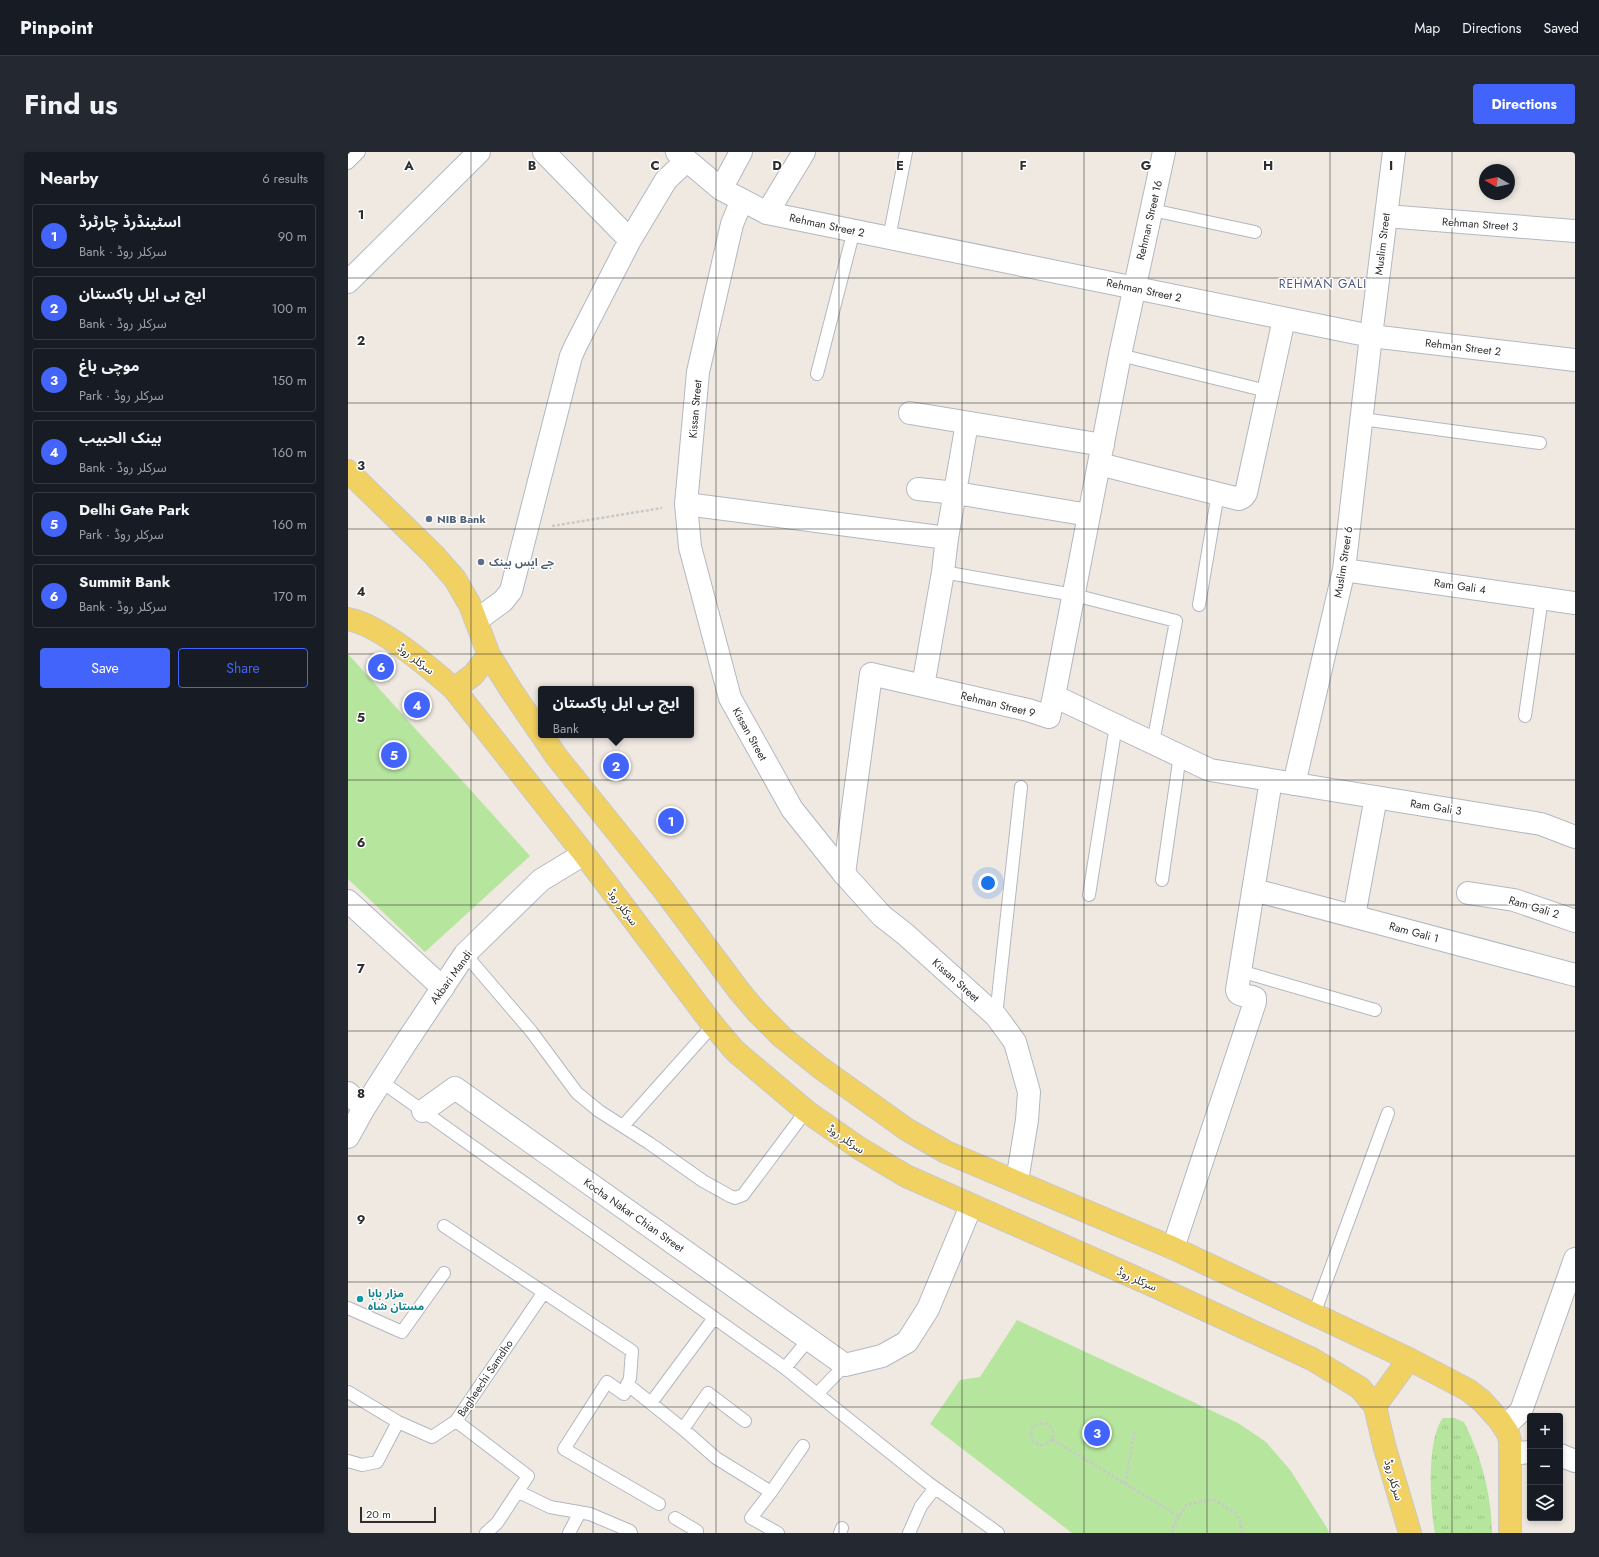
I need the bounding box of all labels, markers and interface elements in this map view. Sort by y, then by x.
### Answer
text: Pinpoint [20,14,93,41]
text: Map [1414,18,1440,38]
text: Directions [1462,18,1522,38]
text: Saved [1544,18,1579,38]
text: Find us [24,84,118,125]
button: Directions [1473,84,1575,124]
text: A [403,156,414,175]
text: B [528,156,537,175]
text: C [650,156,660,175]
text: D [772,156,782,175]
text: E [896,156,904,175]
text: F [1019,156,1027,175]
text: G [1141,156,1152,175]
text: H [1263,156,1273,175]
text: I [1389,156,1393,175]
north arrow [1479,164,1515,200]
text: Nearby [40,166,98,190]
text: 6 results [262,169,308,188]
street label: Rehman Street 16 [1132,179,1166,261]
text: 1 [358,205,364,224]
street label: Rehman Street 2 [788,209,866,241]
text: اسٹینڈرڈ چارٹرڈ [79,211,181,233]
street label: Muslim Street [1370,212,1394,276]
street label: Rehman Street 3 [1441,213,1519,235]
text: 1 [51,227,57,246]
text: 90 m [278,227,307,246]
text: Bank · سرکلر روڈ [79,242,167,261]
street label: Rehman Street 2 [1105,274,1183,306]
district label: REHMAN GALI [1279,275,1367,293]
text: ایچ بی ایل پاکستان [79,283,206,305]
text: 2 [50,299,58,318]
text: 100 m [272,299,307,318]
text: Bank · سرکلر روڈ [79,314,167,333]
text: 2 [357,331,365,350]
street label: Rehman Street 2 [1424,334,1502,360]
text: موچی باغ [79,355,140,377]
text: 3 [50,371,58,390]
text: 150 m [272,371,307,390]
street label: Kissan Street [684,379,706,439]
text: Park · سرکلر روڈ [79,386,164,405]
text: بينک الحبيب [79,427,162,449]
text: 4 [49,443,59,462]
text: 160 m [272,443,307,462]
text: 3 [357,456,365,475]
text: Bank · سرکلر روڈ [79,458,167,477]
text: Delhi Gate Park [79,499,190,521]
place label: NIB Bank [437,511,486,527]
marker: NIB Bank [424,514,434,524]
text: 5 [50,515,58,534]
text: 160 m [272,515,307,534]
text: Park · سرکلر روڈ [79,525,164,544]
street label: Muslim Street 6 [1329,525,1357,599]
place label: جے ایس بینک [489,554,554,570]
marker: جے ایس بینک [476,557,486,567]
text: Summit Bank [79,571,170,593]
street label: Ram Gali 4 [1433,574,1488,598]
text: 4 [356,582,366,601]
text: 6 [50,587,58,606]
text: 170 m [272,587,307,606]
text: Bank · سرکلر روڈ [79,597,167,616]
street label: سرکلر روڈ [394,640,438,678]
button: Save [40,648,170,688]
button: Share [178,648,308,688]
pin: 6 [368,652,394,682]
popup [538,686,694,738]
street label: Rehman Street 9 [959,687,1037,721]
pin: 4 [404,690,430,720]
text: ایچ بی ایل پاکستان [553,692,679,714]
street label: Kissan Street [729,705,771,764]
text: 5 [357,708,365,727]
text: Bank [553,719,579,738]
pin: 5 [381,740,407,770]
pin: 2 [603,751,629,781]
street label: Ram Gali 3 [1409,795,1463,819]
pin: 1 [658,806,684,836]
text: 6 [357,833,366,852]
your location [978,873,998,893]
street label: سرکلر روڈ [604,885,642,929]
street label: Ram Gali 2 [1507,892,1561,922]
street label: Ram Gali 1 [1387,918,1441,946]
street label: Akbari Mandi [426,947,476,1007]
street label: Kissan Street [929,954,983,1006]
text: 7 [357,959,365,978]
text: 8 [357,1084,365,1103]
street label: سرکلر روڈ [824,1121,868,1158]
street label: Kocha Nakar Chian Street [581,1174,688,1256]
text: 9 [357,1210,366,1229]
street label: سرکلر روڈ [1114,1263,1160,1295]
place label: مزار بابا مستان شاہ [368,1285,424,1314]
marker: مزار بابا مستان شاہ [355,1294,365,1304]
street label: Bagheechi Samdho [453,1336,517,1420]
map controls [1527,1413,1563,1521]
button: + [1527,1413,1563,1449]
pin: 3 [1084,1418,1110,1448]
button: − [1527,1449,1563,1485]
street label: سرکلر روڈ [1380,1457,1408,1503]
button: layers [1527,1485,1563,1521]
scale bar [360,1505,436,1524]
text: 20 m [366,1506,391,1522]

